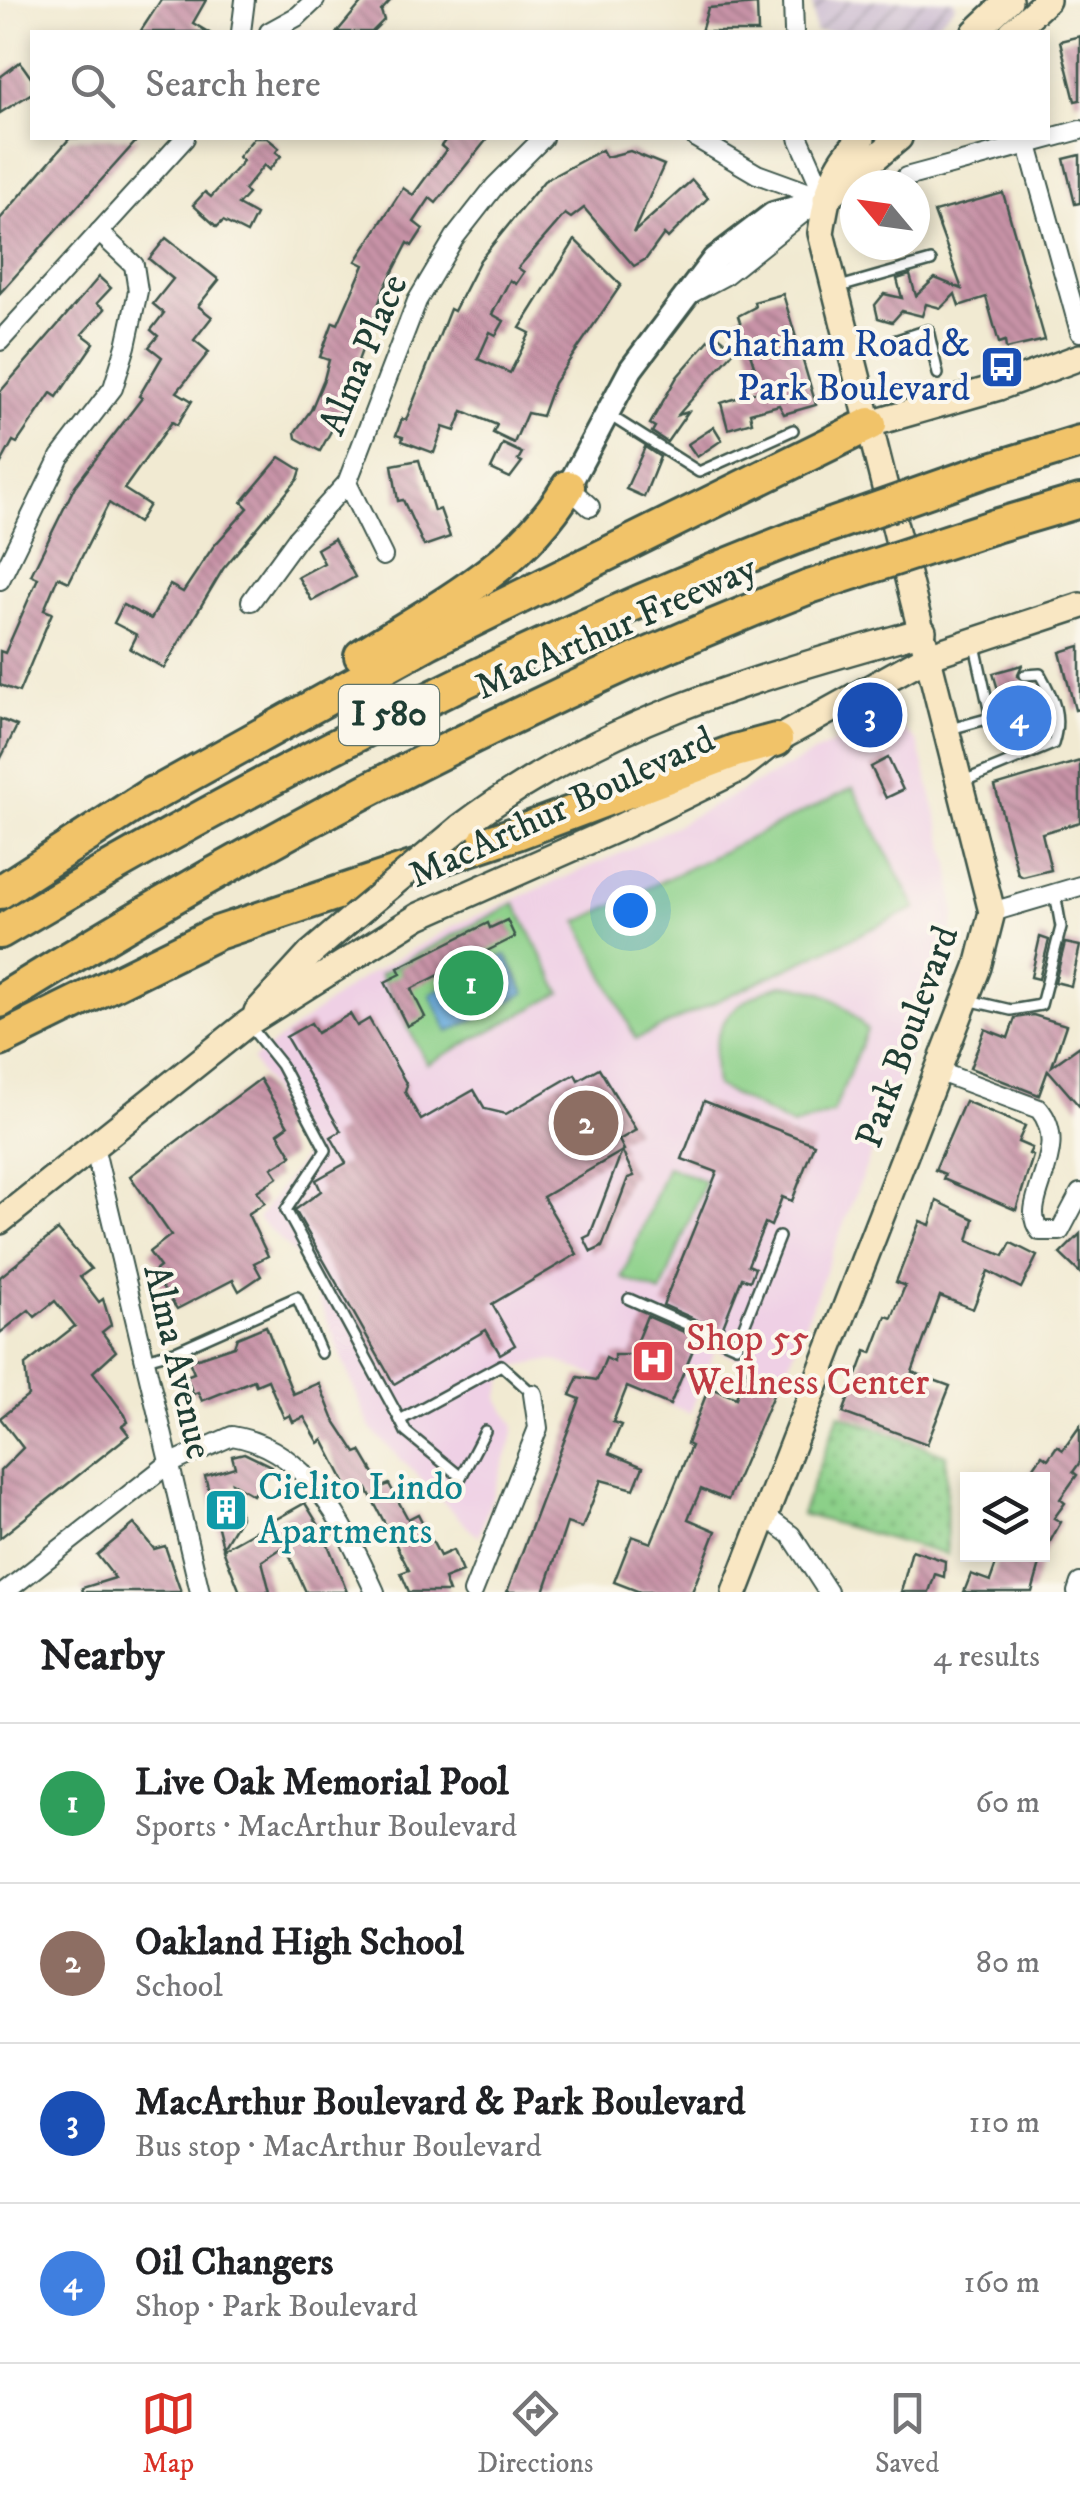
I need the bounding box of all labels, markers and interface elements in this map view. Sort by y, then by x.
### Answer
search box [30,30,1050,140]
icon: search [65,58,120,113]
text: Search here [145,61,321,109]
north arrow [840,170,930,260]
street label: Alma Place [309,267,419,443]
place label: Chatham Road & Park Boulevard [708,321,970,413]
bus stop icon: Chatham Road & Park Boulevard [979,344,1025,390]
street label: MacArthur Freeway [468,544,765,712]
pin: 3 [838,678,902,752]
pin: 4 [986,680,1052,756]
road number: I 580 [339,685,439,745]
street label: MacArthur Boulevard [401,716,723,900]
your location [605,885,656,936]
street label: Park Boulevard [846,919,970,1155]
pin: 1 [438,946,504,1020]
pin: 2 [554,1086,618,1160]
street label: Alma Avenue [131,1260,223,1464]
place label: Shop 55 Wellness Center [685,1315,929,1407]
hospital icon: Shop 55 Wellness Center [630,1338,676,1384]
place label: Cielito Lindo Apartments [258,1464,463,1556]
map controls [960,1472,1050,1562]
button: layers [960,1472,1050,1562]
building icon: Cielito Lindo Apartments [203,1487,249,1533]
text: Nearby [40,1631,164,1683]
text: 4 results [933,1637,1040,1677]
text: Live Oak Memorial Pool [135,1759,509,1807]
text: 1 [67,1783,78,1823]
text: 60 m [975,1783,1040,1823]
text: Sports · MacArthur Boulevard [135,1807,517,1847]
text: Oakland High School [135,1919,464,1967]
text: 2 [65,1943,80,1983]
text: 80 m [976,1943,1040,1983]
text: School [135,1967,223,2007]
text: MacArthur Boulevard & Park Boulevard [135,2079,745,2127]
text: 3 [67,2103,78,2143]
text: 110 m [968,2103,1040,2143]
text: Bus stop · MacArthur Boulevard [135,2127,542,2167]
text: Oil Changers [135,2239,334,2287]
text: 4 [63,2263,82,2303]
text: 160 m [964,2263,1040,2303]
text: Shop · Park Boulevard [135,2287,418,2327]
tab: Map [141,2386,196,2481]
tab: Directions [477,2386,593,2481]
tab: Saved [875,2386,939,2481]

